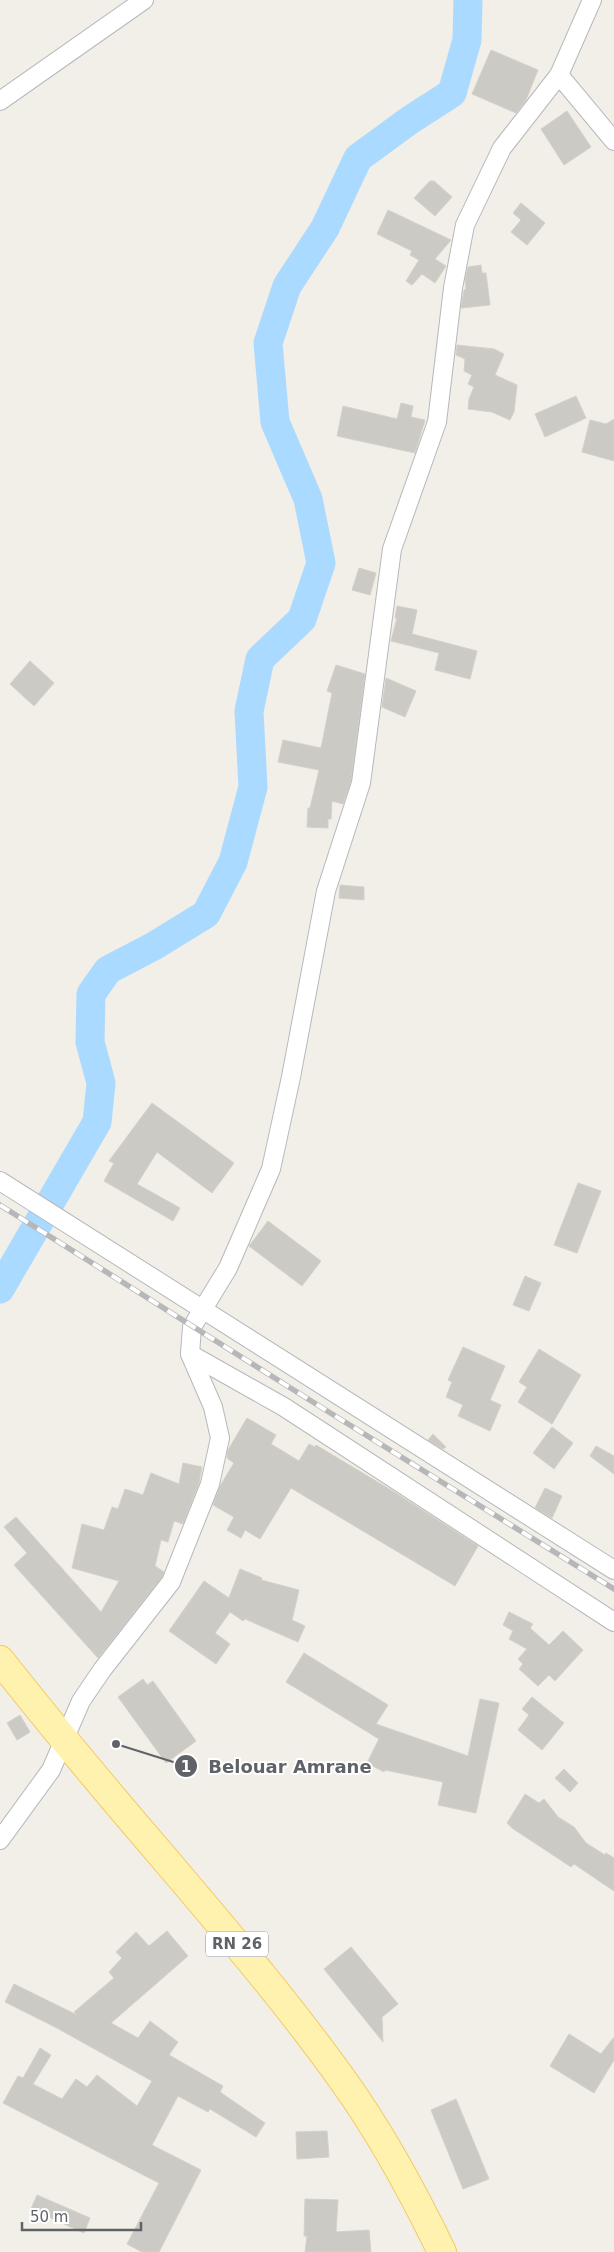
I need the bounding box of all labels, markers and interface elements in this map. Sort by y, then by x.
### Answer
callout: Belouar Amrane [174,1750,382,1783]
text: Belouar Amrane [208,1756,372,1777]
text: 1 [181,1758,191,1776]
road number: RN 26 [206,1932,268,1956]
scale bar [22,2200,141,2232]
text: 50 m [30,2208,68,2226]

